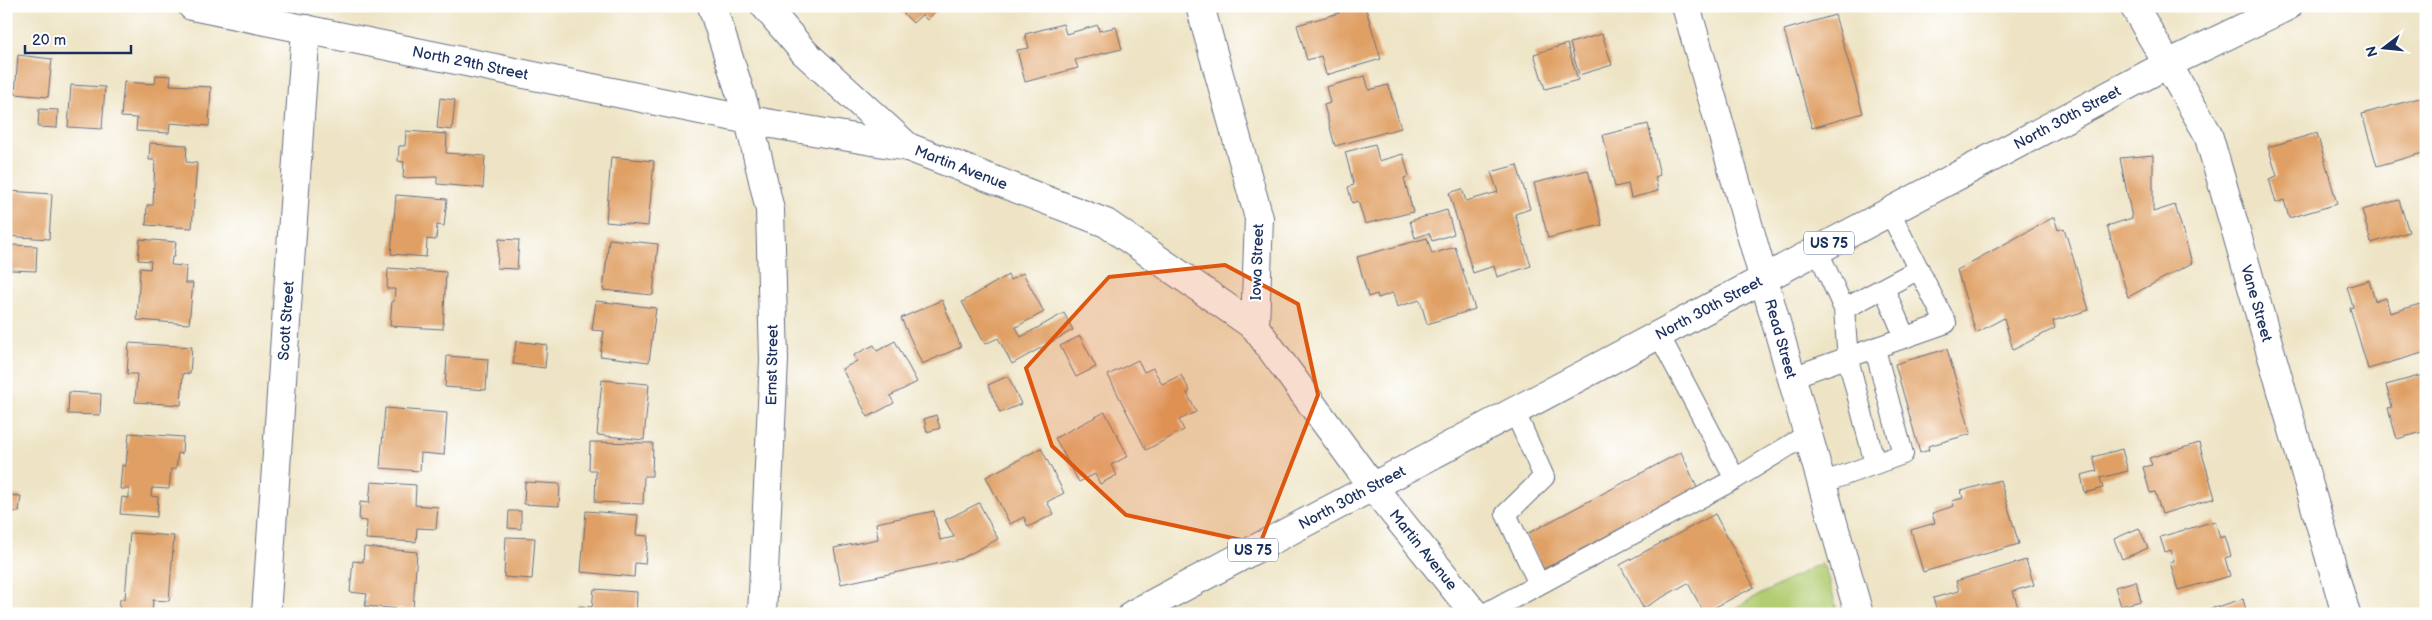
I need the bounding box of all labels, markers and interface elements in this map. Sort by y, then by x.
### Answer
scale bar [25,22,131,54]
north arrow [2360,22,2410,72]
text: 20 m [32,31,66,50]
street label: North 29th Street [411,42,530,85]
text: N [2362,44,2382,59]
street label: North 30th Street [2011,82,2125,154]
street label: Martin Avenue [912,141,1010,194]
street label: Iowa Street [1247,223,1268,301]
road number: US 75 [1804,232,1854,254]
street label: Vane Street [2236,263,2276,344]
street label: North 30th Street [1652,272,1766,345]
street label: Scott Street [274,280,299,361]
street label: Read Street [1760,297,1801,381]
street label: Ernst Street [762,324,783,406]
street label: North 30th Street [1296,462,1409,534]
street label: Martin Avenue [1385,506,1461,594]
road number: US 75 [1228,538,1278,562]

